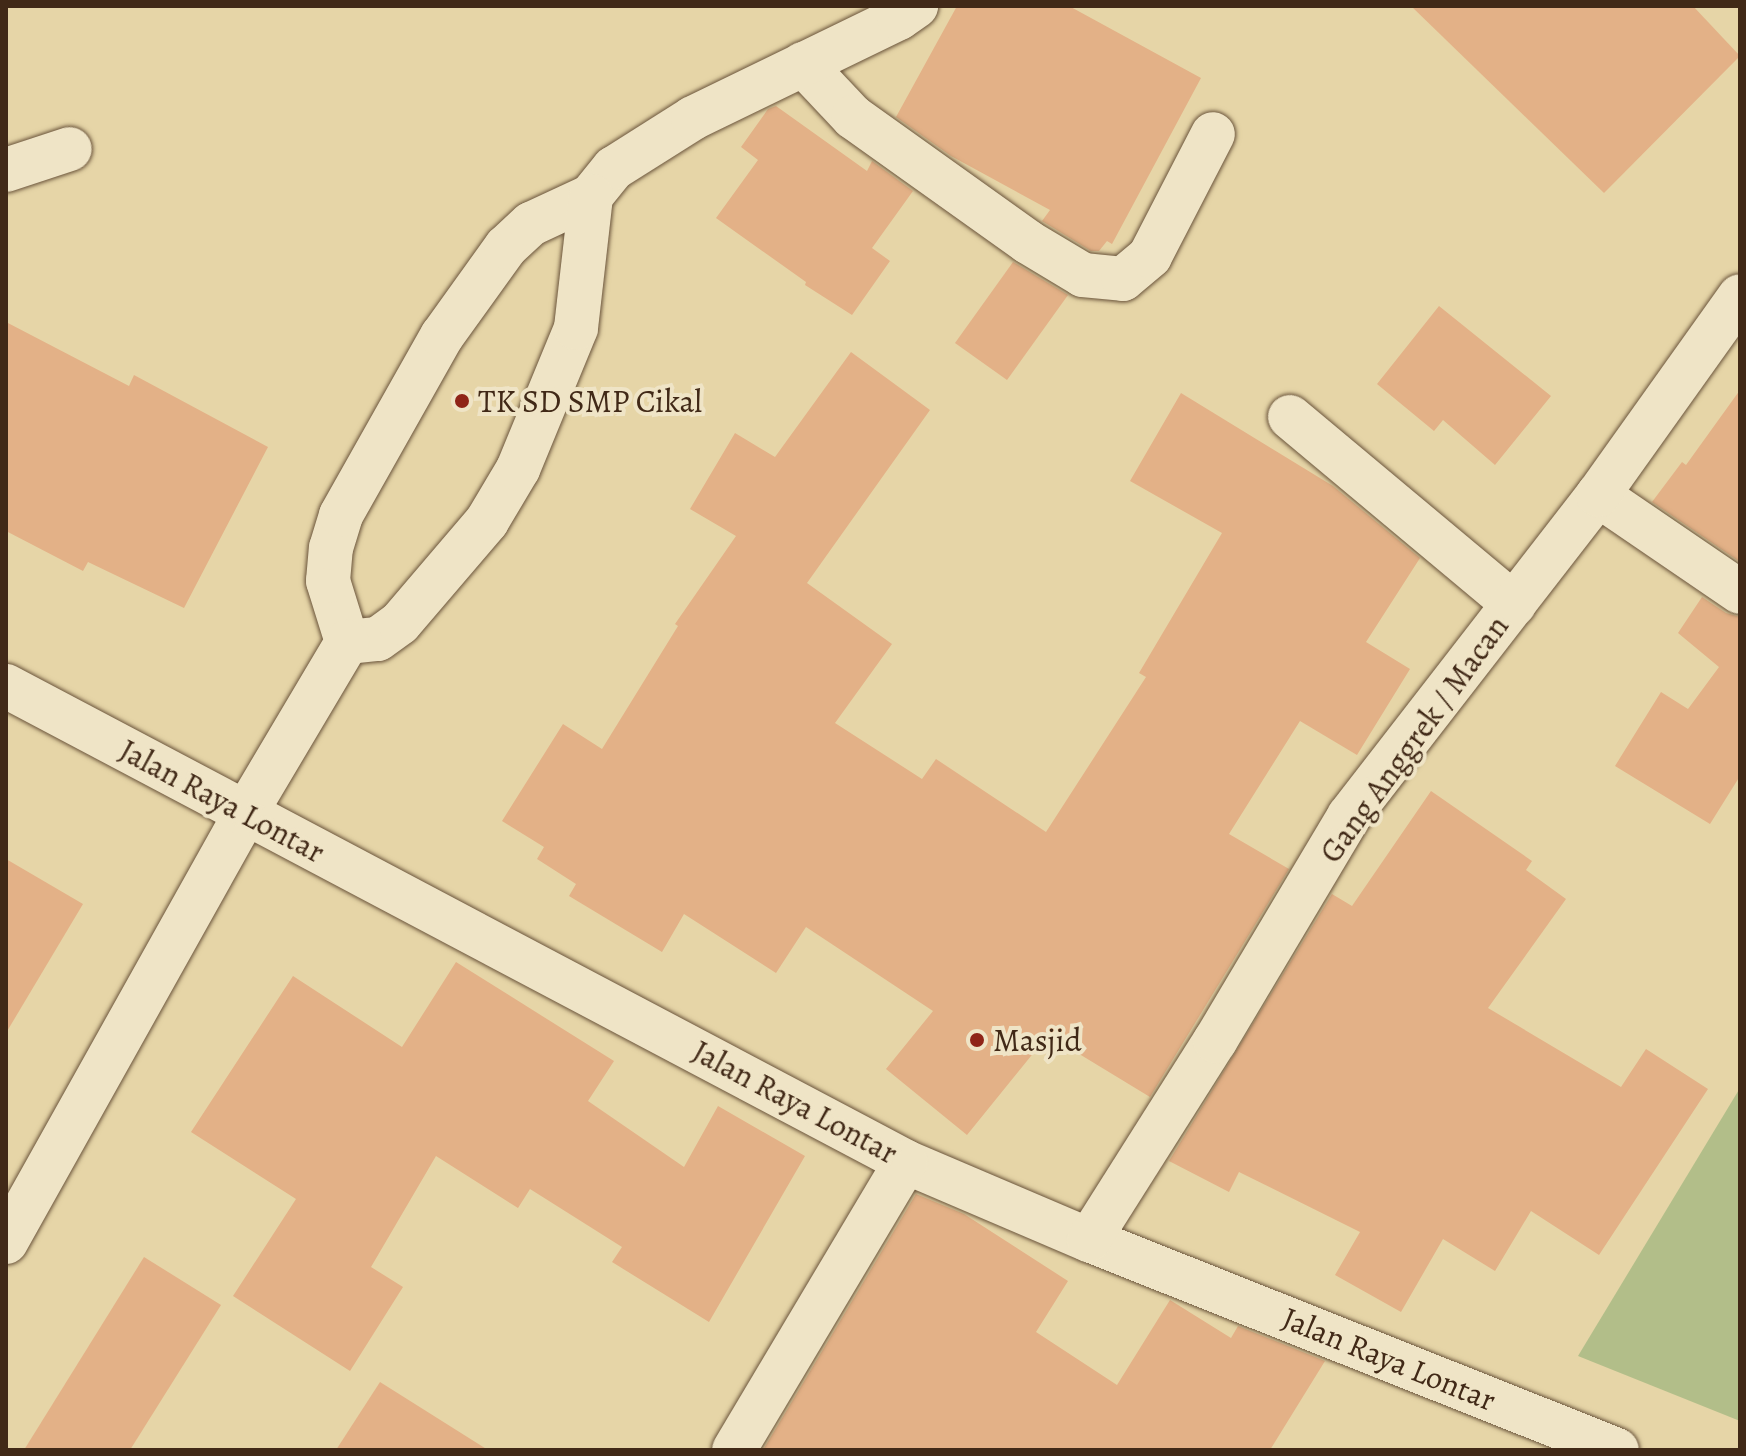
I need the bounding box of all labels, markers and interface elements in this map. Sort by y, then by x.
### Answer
place label: TK SD SMP Cikal [478,382,702,420]
marker: TK SD SMP Cikal [453,392,471,410]
street label: Gang Anggrek / Macan [1311,608,1517,870]
street label: Jalan Raya Lontar [113,731,331,871]
place label: Masjid [993,1021,1082,1059]
marker: Masjid [968,1031,986,1049]
street label: Jalan Raya Lontar [686,1032,904,1172]
street label: Jalan Raya Lontar [1277,1299,1501,1419]

